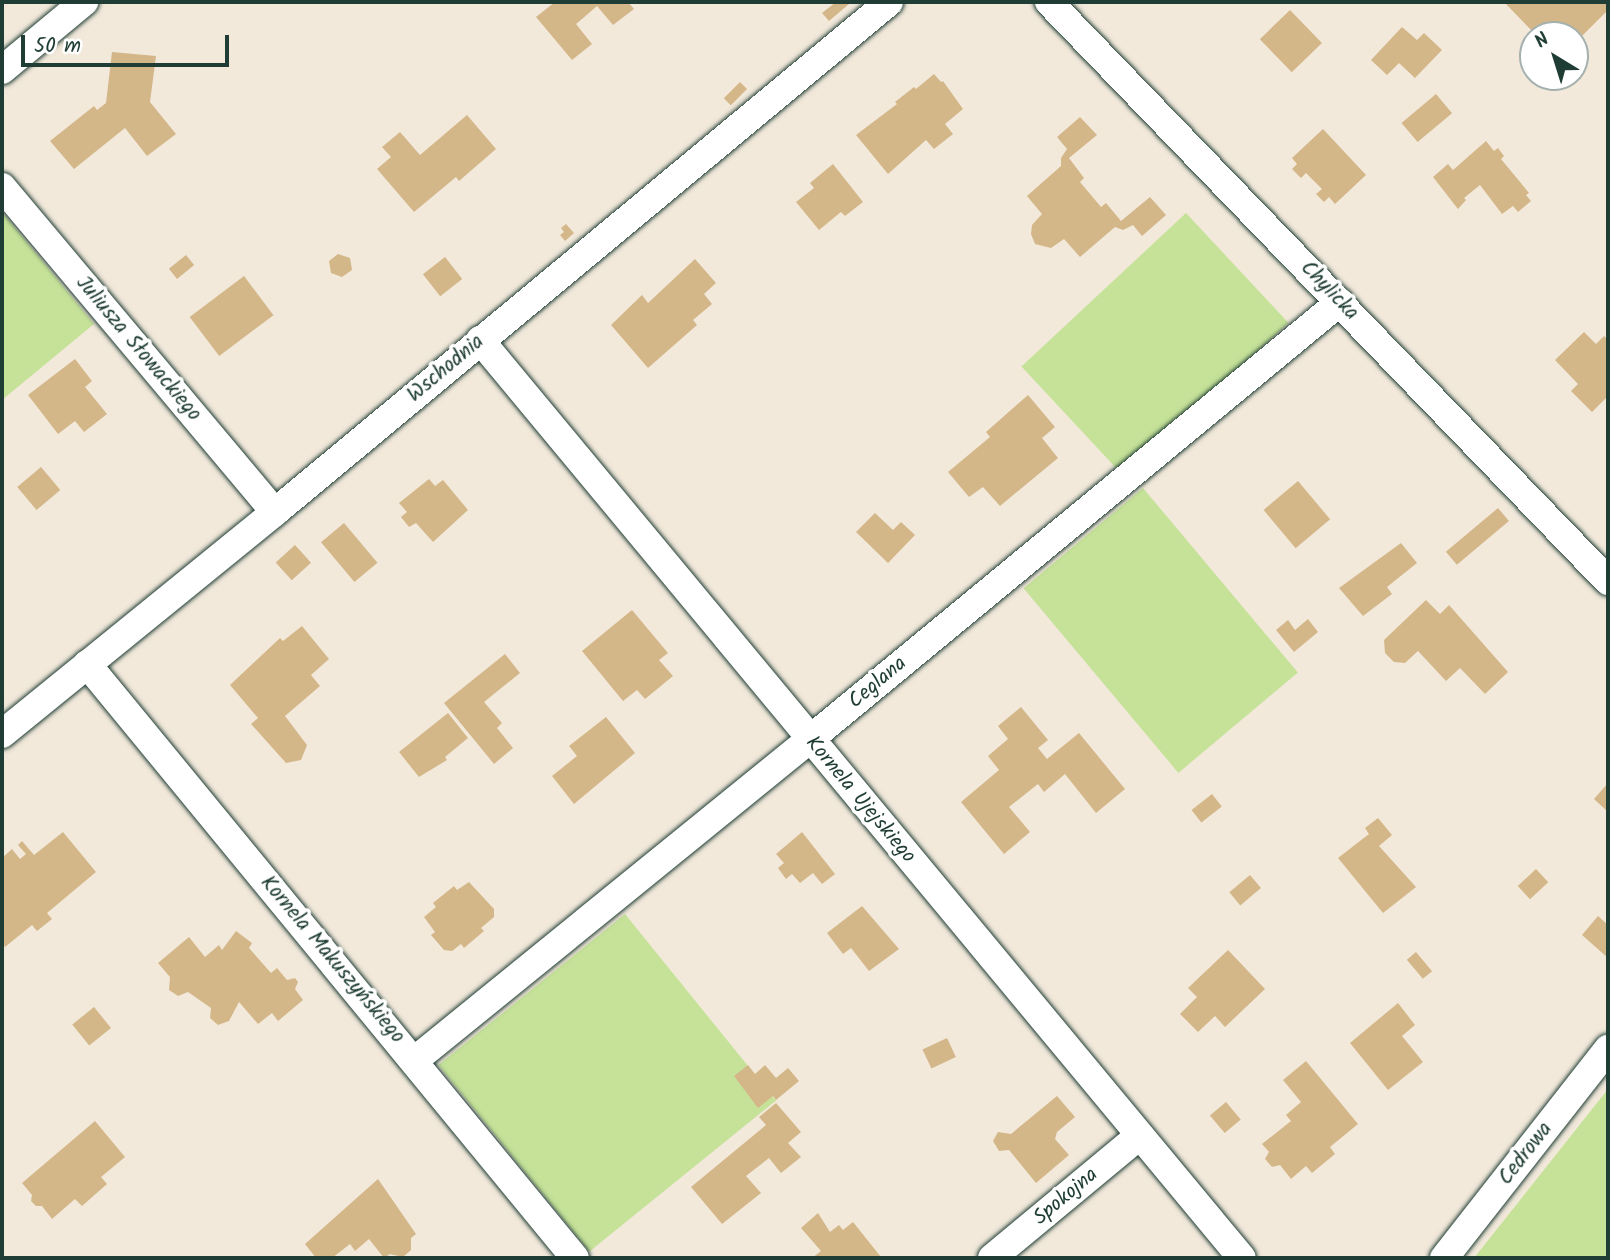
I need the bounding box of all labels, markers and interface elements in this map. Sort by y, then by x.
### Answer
scale bar [24,21,233,65]
north arrow [1519,21,1589,91]
text: N [1528,26,1556,57]
text: 50 m [34,30,81,63]
street label: Chylicka [1295,256,1363,326]
street label: Juliusza Słowackiego [70,271,206,427]
street label: Wschodnia [403,330,489,408]
street label: Ceglana [844,651,912,715]
street label: Kornela Ujejskiego [799,731,921,869]
street label: Kornela Makuszyńskiego [254,871,410,1049]
street label: Cedrowa [1494,1117,1558,1191]
street label: Spokojna [1029,1163,1103,1231]

